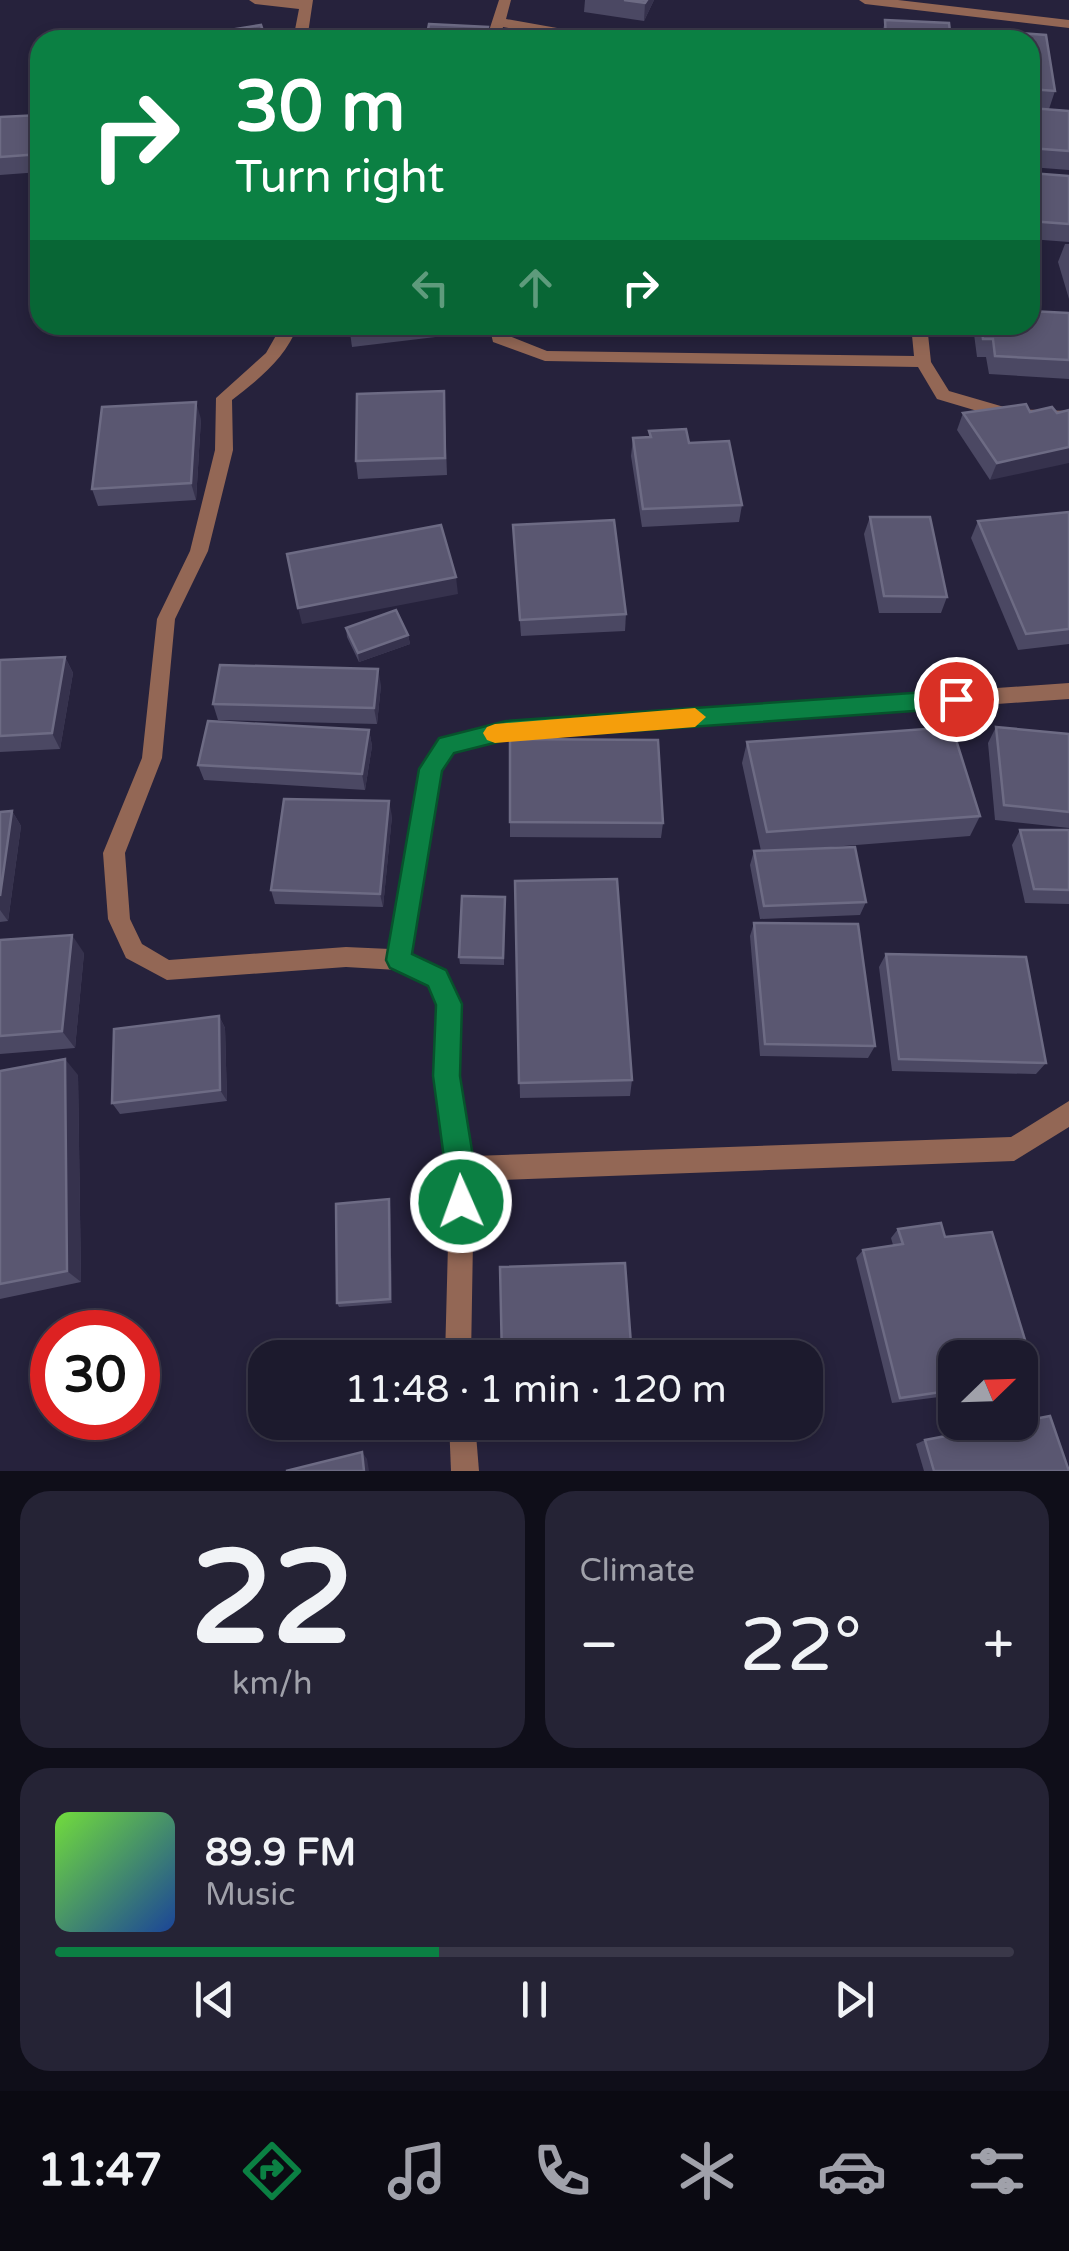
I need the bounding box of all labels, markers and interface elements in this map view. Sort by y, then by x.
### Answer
text: 30 m [235,66,405,150]
icon: right [70,70,200,200]
text: Turn right [235,151,444,205]
icon: left [403,260,458,315]
icon: ahead [508,260,563,315]
icon: right [613,260,668,315]
pin [914,657,999,742]
icon: arrive [929,672,984,727]
position arrow [409,1150,513,1254]
speed limit sign: 30 [30,1310,160,1440]
north arrow [938,1340,1038,1440]
map controls [938,1340,1038,1440]
text: 11:48 · 1 min · 120 m [344,1367,727,1413]
text: 22 [191,1522,354,1678]
text: Climate [580,1552,695,1590]
text: 22° [740,1601,862,1691]
text: − [580,1613,619,1679]
text: + [983,1613,1014,1679]
text: km/h [232,1665,312,1703]
text: 89.9 FM [205,1830,356,1876]
text: Music [205,1876,295,1914]
icon: previous [187,1972,242,2027]
icon: pause [507,1972,562,2027]
icon: next [827,1972,882,2027]
icon: directions [237,2136,307,2206]
icon: music [382,2136,452,2206]
icon: phone [527,2136,597,2206]
icon: climate [672,2136,742,2206]
icon: car [817,2136,887,2206]
icon: filters [962,2136,1032,2206]
text: 11:47 [37,2144,162,2198]

